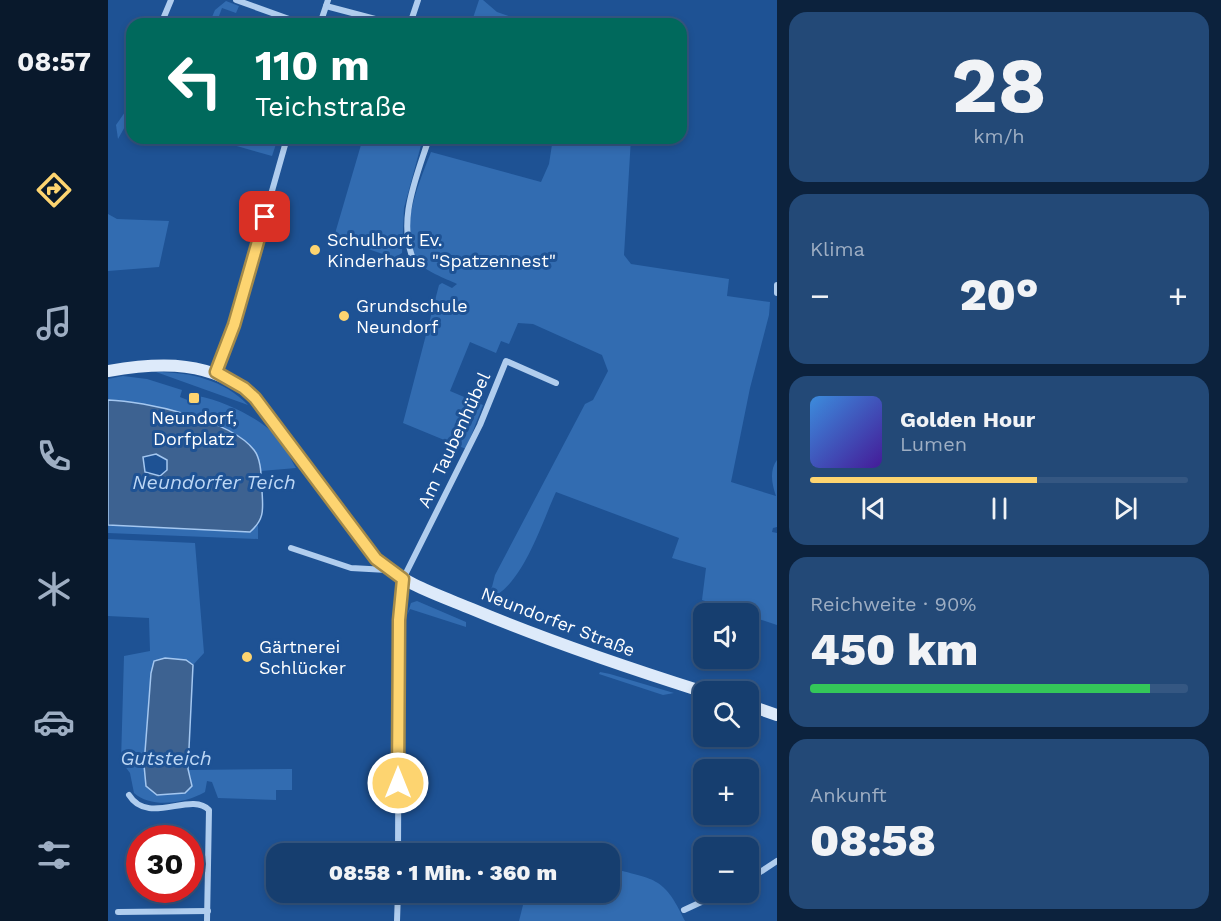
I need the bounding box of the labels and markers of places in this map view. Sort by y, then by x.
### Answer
pin [239,191,290,242]
place label: Schulhort Ev. Kinderhaus "Spatzennest" [327,229,556,271]
marker: Schulhort Ev. Kinderhaus "Spatzennest" [308,243,322,257]
place label: Grundschule Neundorf [356,295,468,337]
marker: Grundschule Neundorf [337,309,351,323]
marker: Neundorf, Dorfplatz [187,391,201,405]
place label: Neundorf, Dorfplatz [151,407,237,449]
place label: Gärtnerei Schlücker [259,636,346,678]
marker: Gärtnerei Schlücker [240,650,254,664]

